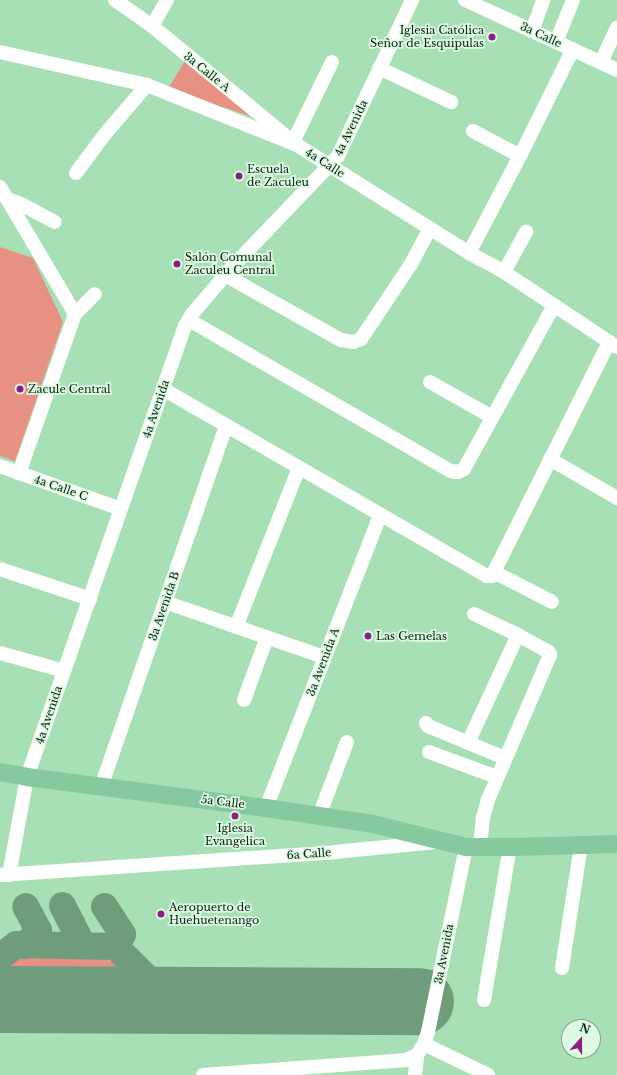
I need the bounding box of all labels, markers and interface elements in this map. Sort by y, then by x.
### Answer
street label: 3a Calle [518,20,564,50]
place label: Iglesia Católica Señor de Esquipulas [370,24,484,50]
marker: Iglesia Católica Señor de Esquipulas [487,32,497,42]
street label: 3a Calle A [181,49,233,95]
street label: 4a Avenida [332,98,370,158]
street label: 4a Calle [303,145,347,181]
place label: Escuela de Zaculeu [247,163,309,189]
marker: Escuela de Zaculeu [234,171,244,181]
place label: Salón Comunal Zaculeu Central [185,251,275,277]
marker: Salón Comunal Zaculeu Central [172,259,182,269]
street label: 4a Avenida [140,378,172,440]
place label: Zacule Central [28,382,111,396]
marker: Zacule Central [15,384,25,394]
street label: 4a Calle C [32,473,90,503]
street label: 3a Avenida B [146,569,182,643]
street label: 3a Avenida A [304,625,342,699]
place label: Las Gemelas [376,629,447,643]
marker: Las Gemelas [363,631,373,641]
street label: 4a Avenida [33,684,65,746]
street label: 5a Calle [200,793,246,811]
marker: Iglesia Evangelica [230,811,240,821]
place label: Iglesia Evangelica [205,822,265,848]
street label: 6a Calle [286,846,332,862]
place label: Aeropuerto de Huehuetenango [169,901,259,927]
marker: Aeropuerto de Huehuetenango [156,909,166,919]
street label: 3a Avenida [432,923,456,985]
north arrow [561,1019,601,1059]
text: N [578,1020,592,1037]

